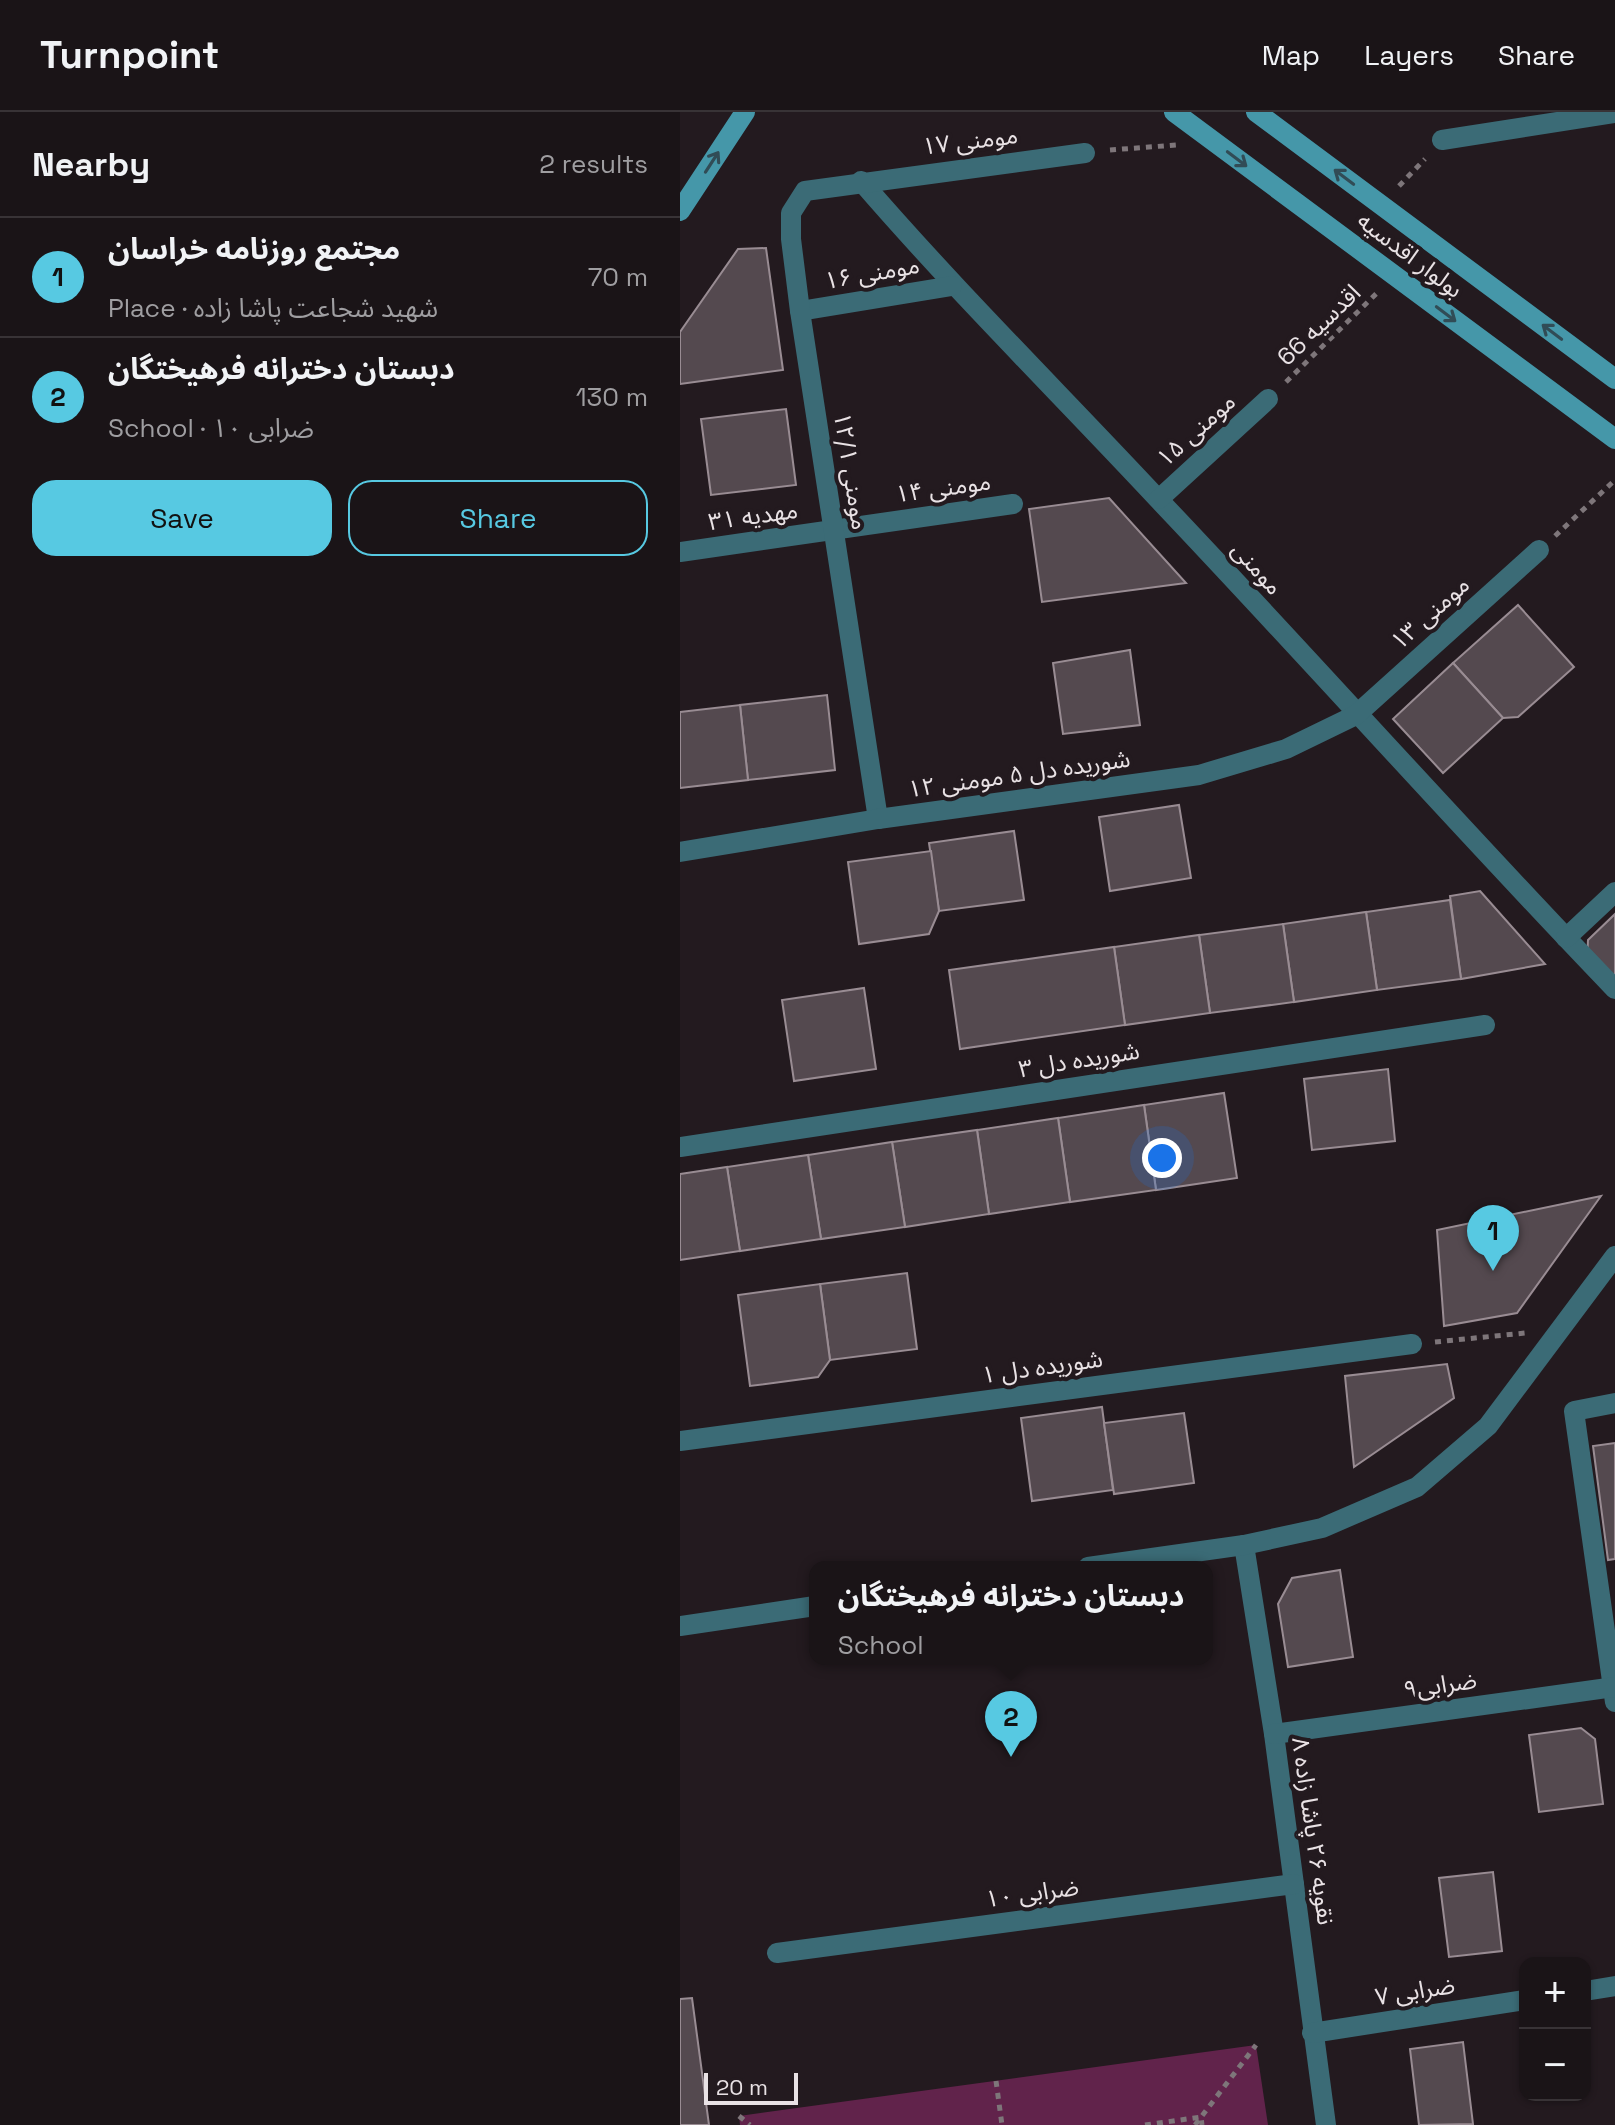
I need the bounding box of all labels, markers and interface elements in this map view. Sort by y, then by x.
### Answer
text: Turnpoint [40,31,219,79]
text: Map [1262,37,1320,73]
text: Layers [1364,37,1454,73]
text: Share [1498,37,1575,73]
street label: مومنی ۱۷ [920,119,1020,162]
text: Nearby [32,143,150,186]
text: 2 results [539,147,648,181]
one-way arrow [1226,150,1247,167]
one-way arrow [704,151,721,173]
one-way arrow [1334,169,1355,186]
street label: بولوار اقدسیه [1351,205,1469,304]
text: مجتمع روزنامه خراسان [108,229,400,268]
street label: مومنی ۱۶ [822,249,922,296]
text: 1 [52,260,64,294]
text: 70 m [588,260,648,294]
street label: اقدسیه 66 [1270,277,1367,372]
text: Place · شهید شجاعت پاشا زاده [108,291,438,325]
one-way arrow [1434,305,1456,322]
one-way arrow [1542,324,1564,341]
text: دبستان دخترانه فرهیختگان [108,349,455,388]
text: 2 [50,380,66,414]
text: 130 m [576,380,648,414]
street label: مومنی ۱۵ [1150,386,1242,473]
street label: مومنی ۱۲/۱ [827,410,876,532]
text: School · ضرابی ۱۰ [108,411,314,445]
street label: مومنی ۱۴ [893,465,993,510]
button: Save [32,480,332,556]
button: Share [348,480,648,556]
street label: مهدیه ۳۱ [706,494,800,537]
street label: مومنی [1225,534,1290,601]
street label: مومنی ۱۳ [1384,569,1476,656]
street label: شوریده دل ۵ مومنی ۱۲ [906,743,1132,804]
street label: شوریده دل ۳ [1016,1035,1142,1084]
your location [1142,1138,1182,1178]
pin: 1 [1467,1205,1519,1271]
street label: شوریده دل ۱ [979,1343,1105,1390]
popup [809,1561,1213,1665]
text: دبستان دخترانه فرهیختگان [838,1576,1184,1615]
text: School [838,1628,924,1662]
street label: ضرابی۹ [1401,1664,1479,1705]
pin: 2 [985,1691,1037,1757]
street label: نقویه ۲۶ پاشا زاده ۸ [1285,1735,1342,1927]
street label: ضرابی ۱۰ [983,1871,1081,1914]
map controls [1519,1957,1591,2101]
button: + [1519,1957,1591,2029]
street label: ضرابی ۷ [1373,1969,1457,2012]
button: − [1519,2029,1591,2101]
scale bar [704,2069,798,2105]
text: 20 m [716,2073,768,2101]

